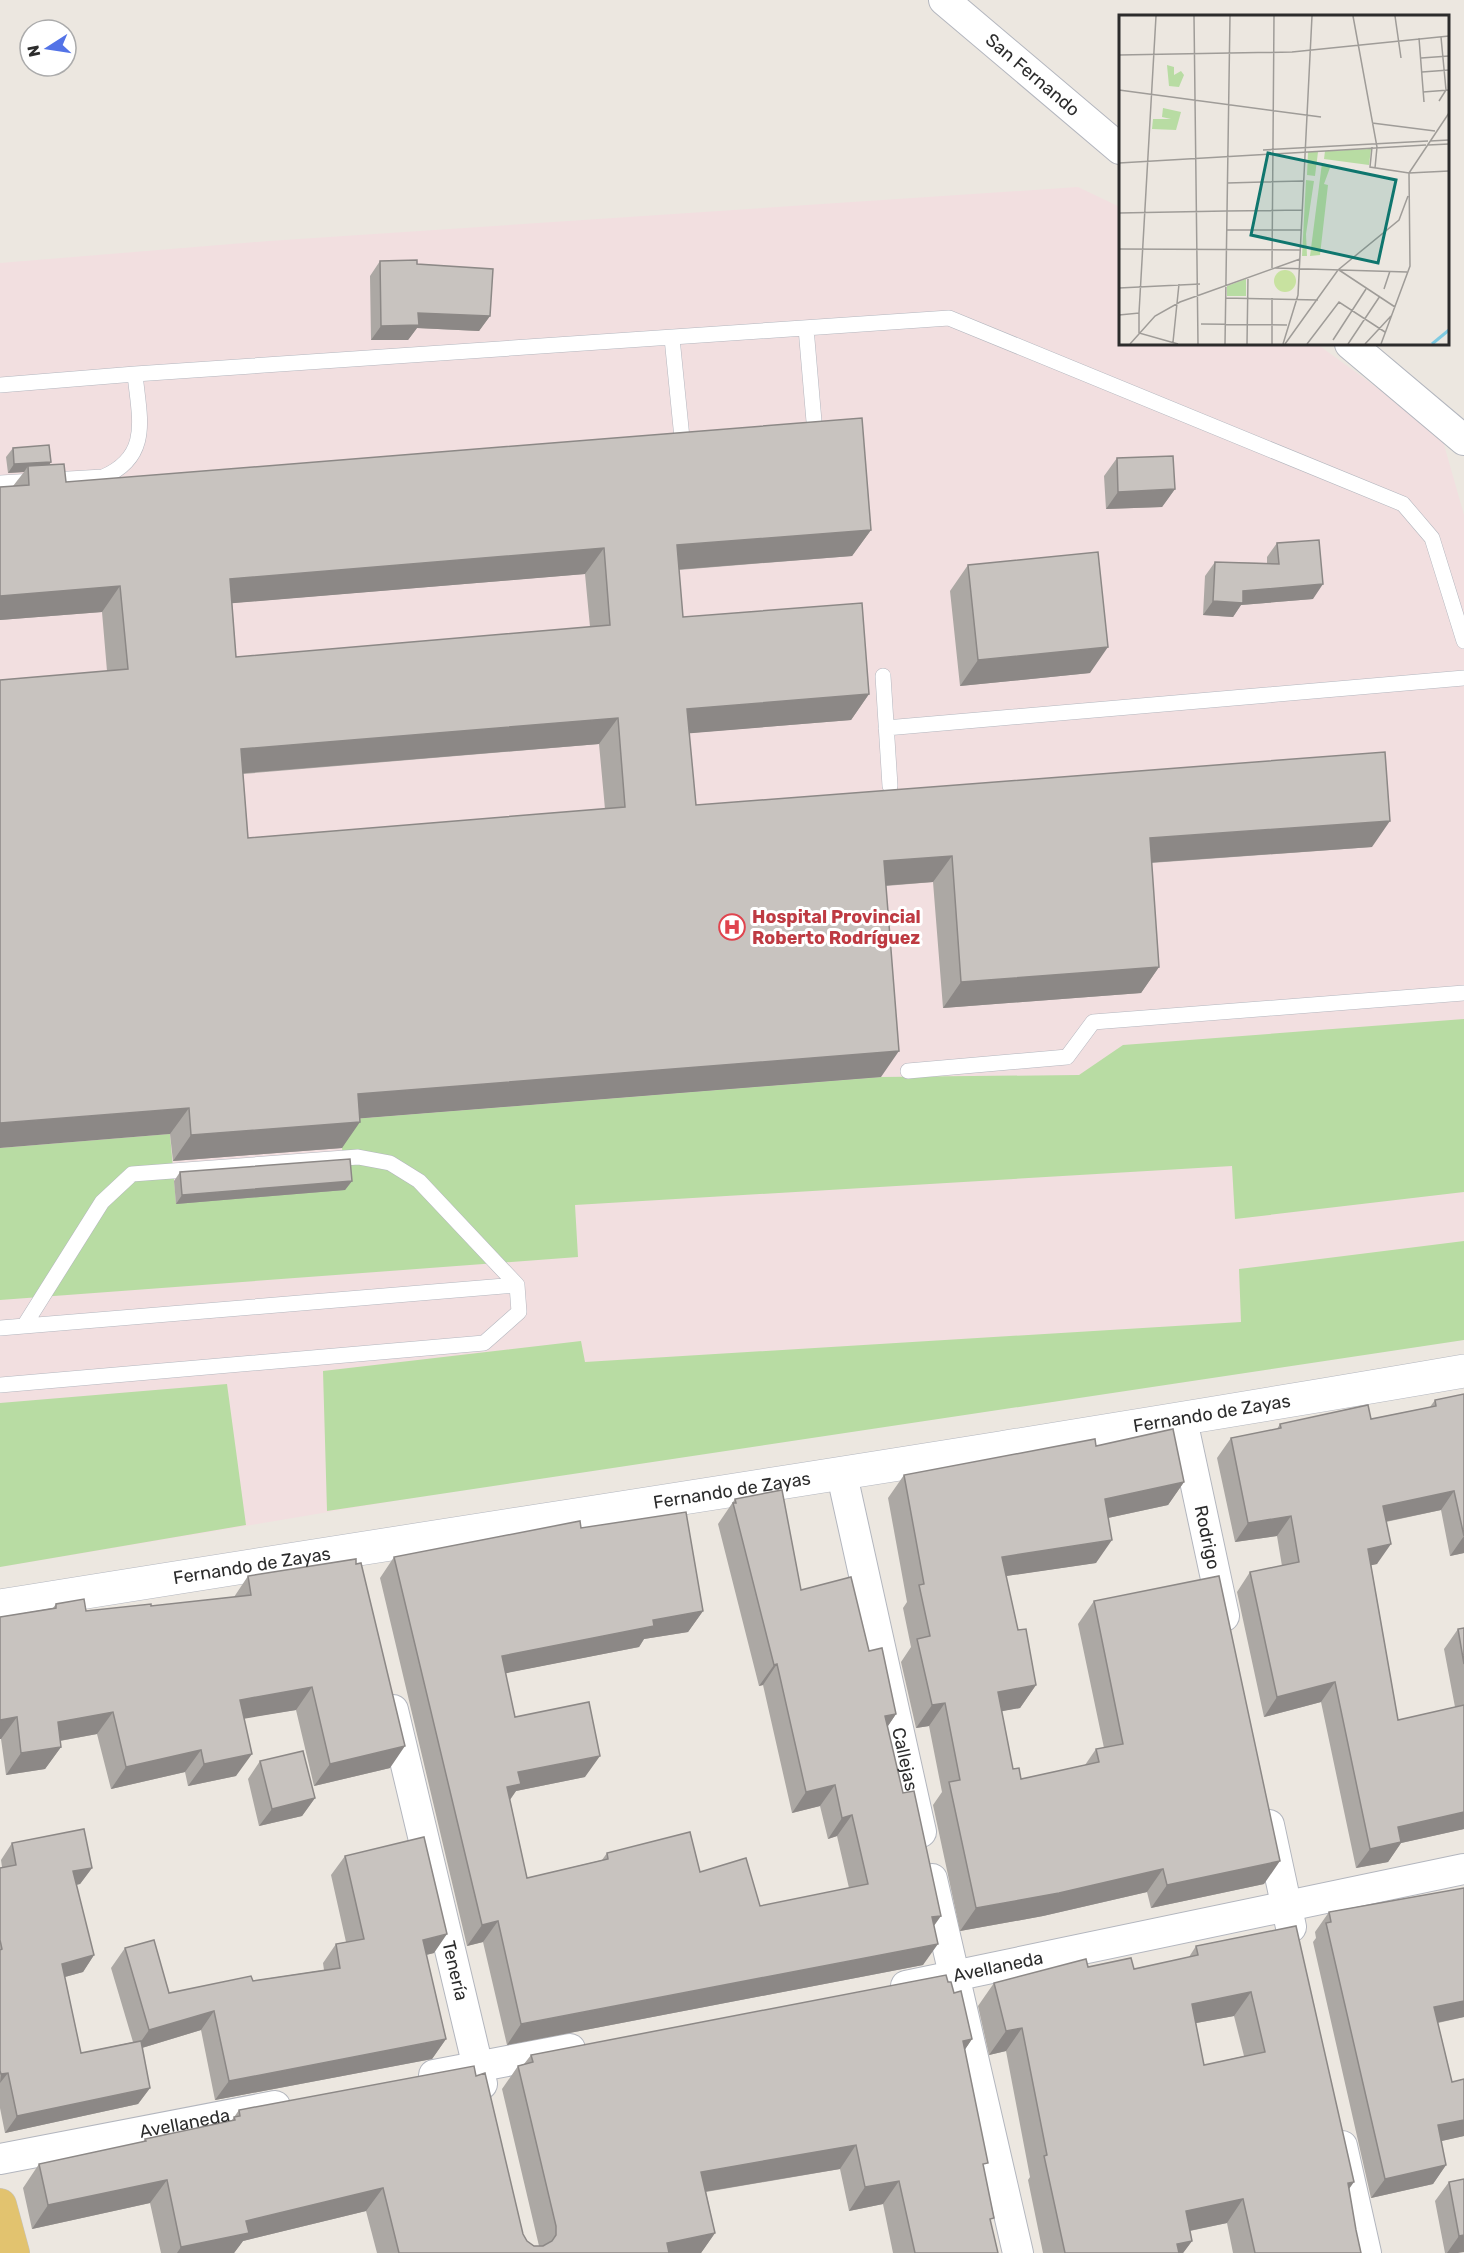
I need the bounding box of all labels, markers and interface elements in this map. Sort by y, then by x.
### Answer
inset map [1119,15,1449,345]
north arrow [18,18,78,78]
street label: San Fernando [981,29,1084,121]
text: N [23,43,44,59]
place label: Hospital Provincial Roberto Rodríguez [752,906,921,949]
hospital icon: Hospital Provincial Roberto Rodríguez [717,912,747,942]
street label: Fernando de Zayas [1132,1390,1292,1437]
street label: Fernando de Zayas [652,1467,812,1514]
street label: Rodrigo [1190,1503,1225,1571]
street label: Fernando de Zayas [172,1543,332,1589]
street label: Callejas [887,1725,923,1793]
street label: Tenería [437,1939,473,2003]
street label: Avellaneda [951,1947,1045,1987]
street label: Avellaneda [138,2104,232,2143]

